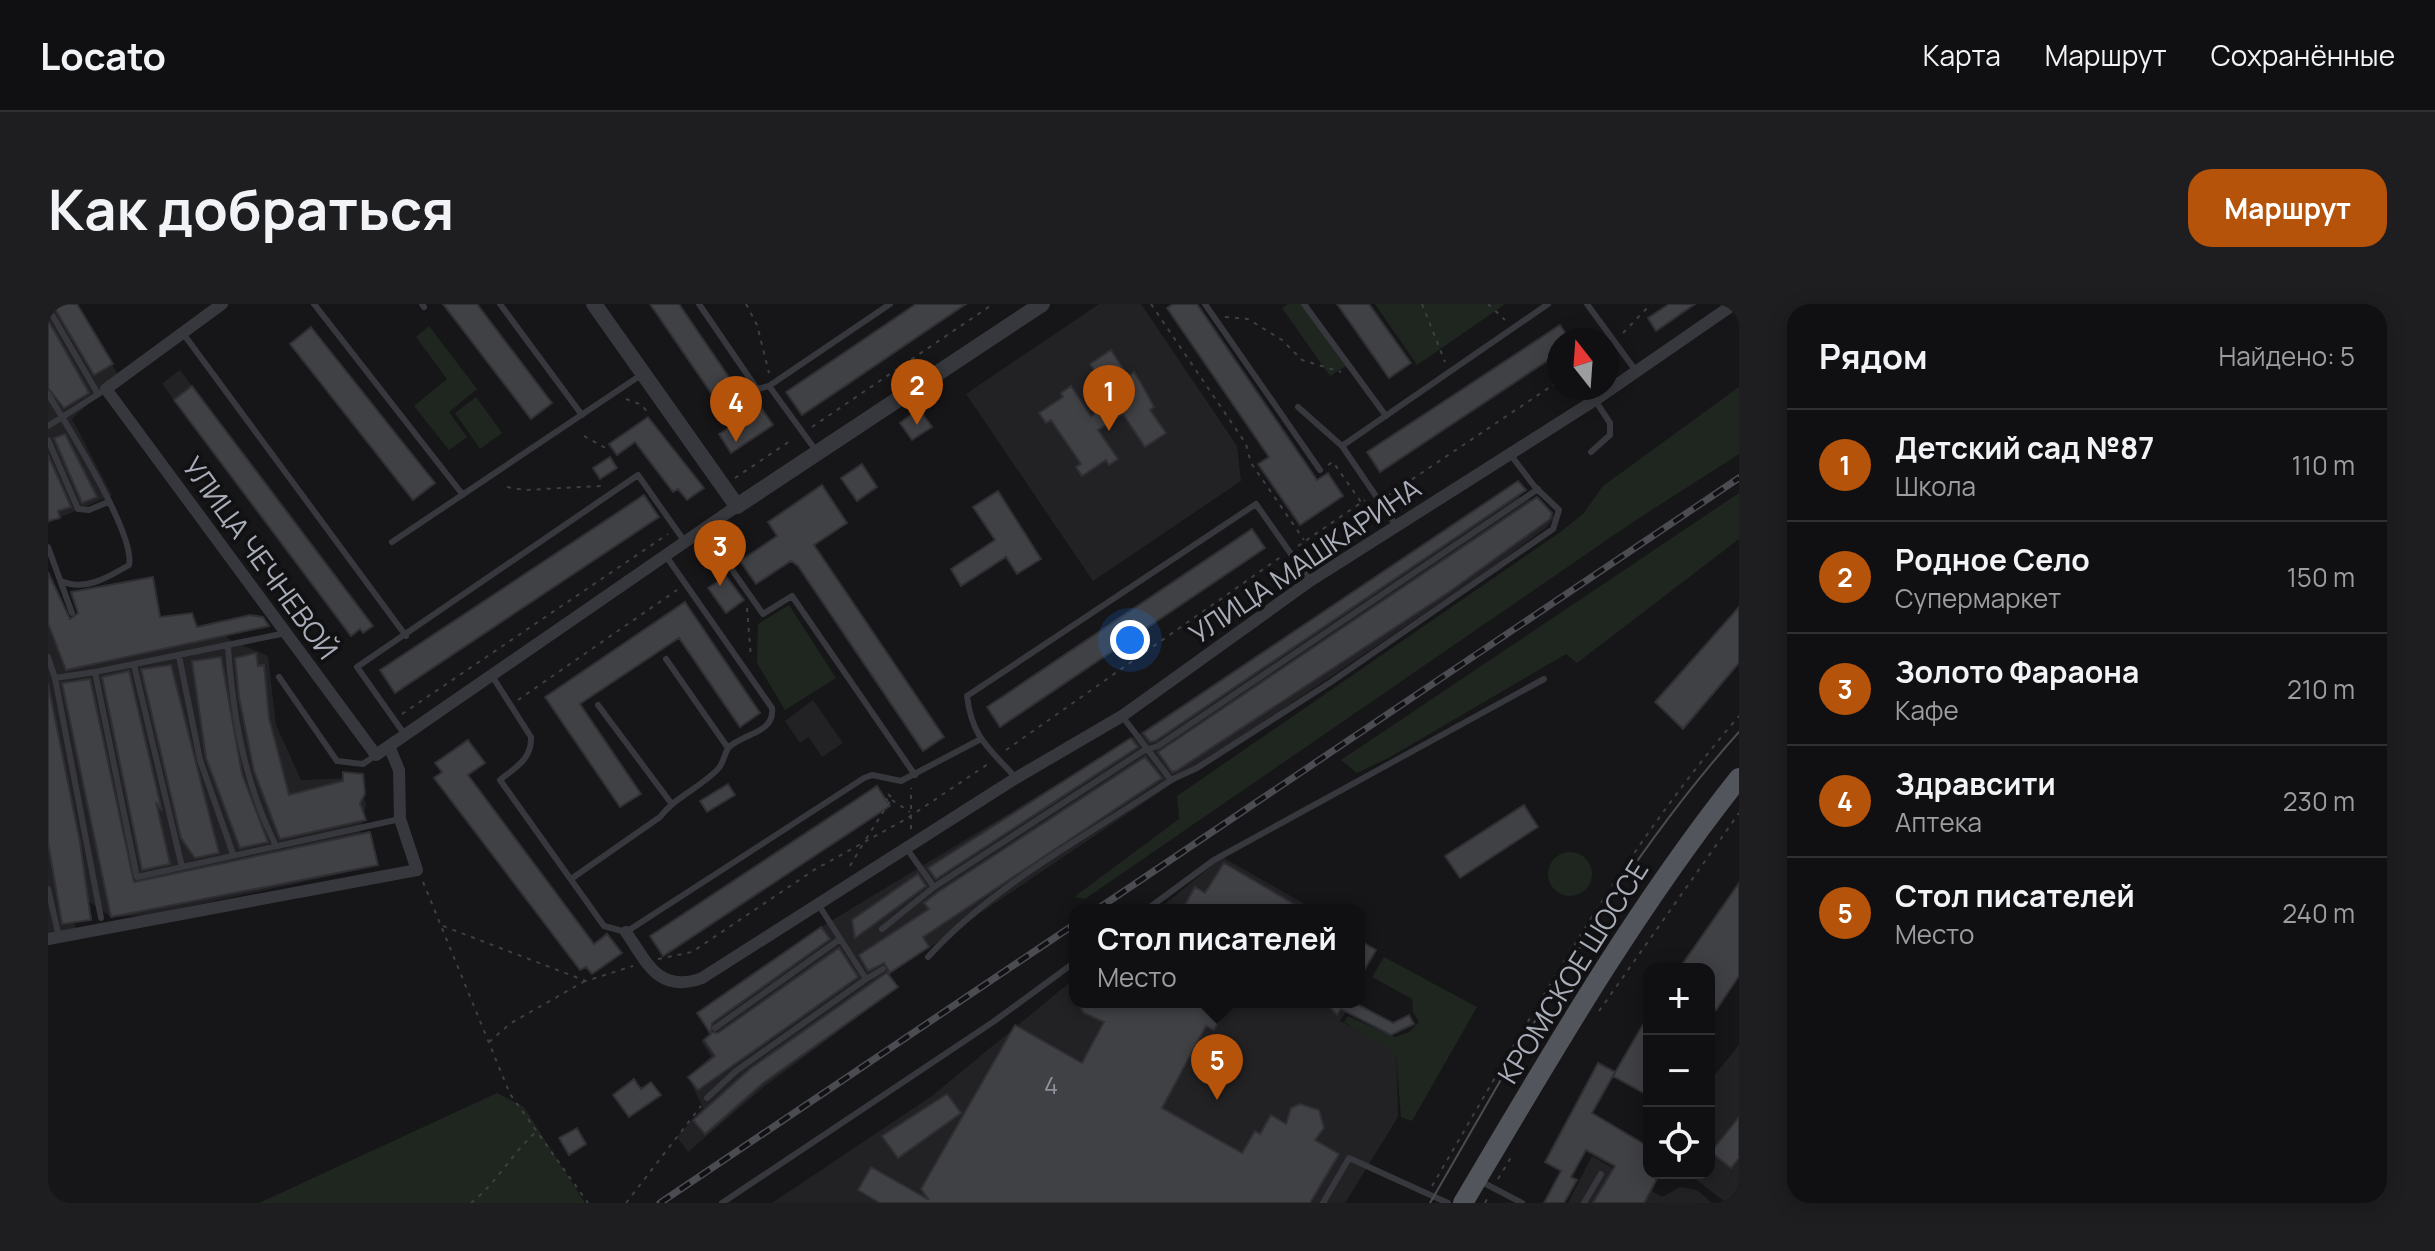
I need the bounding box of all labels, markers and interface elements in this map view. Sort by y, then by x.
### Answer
text: Locato [40,29,166,81]
text: Карта [1923,36,2001,74]
text: Маршрут [2045,36,2167,74]
text: Сохранённые [2211,36,2395,74]
button: Маршрут [2188,169,2387,247]
text: Как добраться [48,170,454,247]
north arrow [1547,328,1619,400]
text: Рядом [1819,333,1928,379]
text: Найдено: 5 [2218,338,2355,374]
pin: 2 [891,359,943,425]
pin: 1 [1083,365,1135,431]
pin: 4 [710,376,762,442]
text: Детский сад №87 [1895,427,2154,468]
text: 1 [1839,447,1851,483]
text: 110 m [2292,447,2355,483]
street label: УЛИЦА ЧЕЧНЕВОЙ [174,449,347,666]
street label: УЛИЦА МАШКАРИНА [1181,468,1428,652]
text: Школа [1895,468,1976,504]
pin: 3 [694,520,746,586]
text: Родное Село [1895,539,2090,580]
text: 2 [1837,559,1853,595]
text: 150 m [2287,559,2355,595]
text: Супермаркет [1895,580,2061,616]
your location [1110,620,1150,660]
text: Золото Фараона [1895,651,2139,692]
text: 3 [1837,671,1853,707]
text: 210 m [2287,671,2355,707]
text: Кафе [1895,692,1959,728]
text: Здравсити [1895,763,2056,804]
text: 4 [1837,783,1853,819]
text: 230 m [2283,783,2355,819]
text: Аптека [1895,804,1982,840]
street label: КРОМСКОЕ ШОССЕ [1488,853,1656,1090]
text: Стол писателей [1895,875,2135,916]
text: 5 [1837,895,1853,931]
text: 240 m [2282,895,2355,931]
popup [1069,904,1365,1008]
text: Место [1895,916,1974,952]
text: Стол писателей [1097,918,1337,959]
text: Место [1097,959,1177,995]
map controls [1643,963,1715,1179]
button: + [1643,963,1715,1035]
pin: 5 [1191,1034,1243,1100]
button: − [1643,1035,1715,1107]
house number: 4 [1044,1068,1058,1101]
button: locate [1643,1107,1715,1179]

